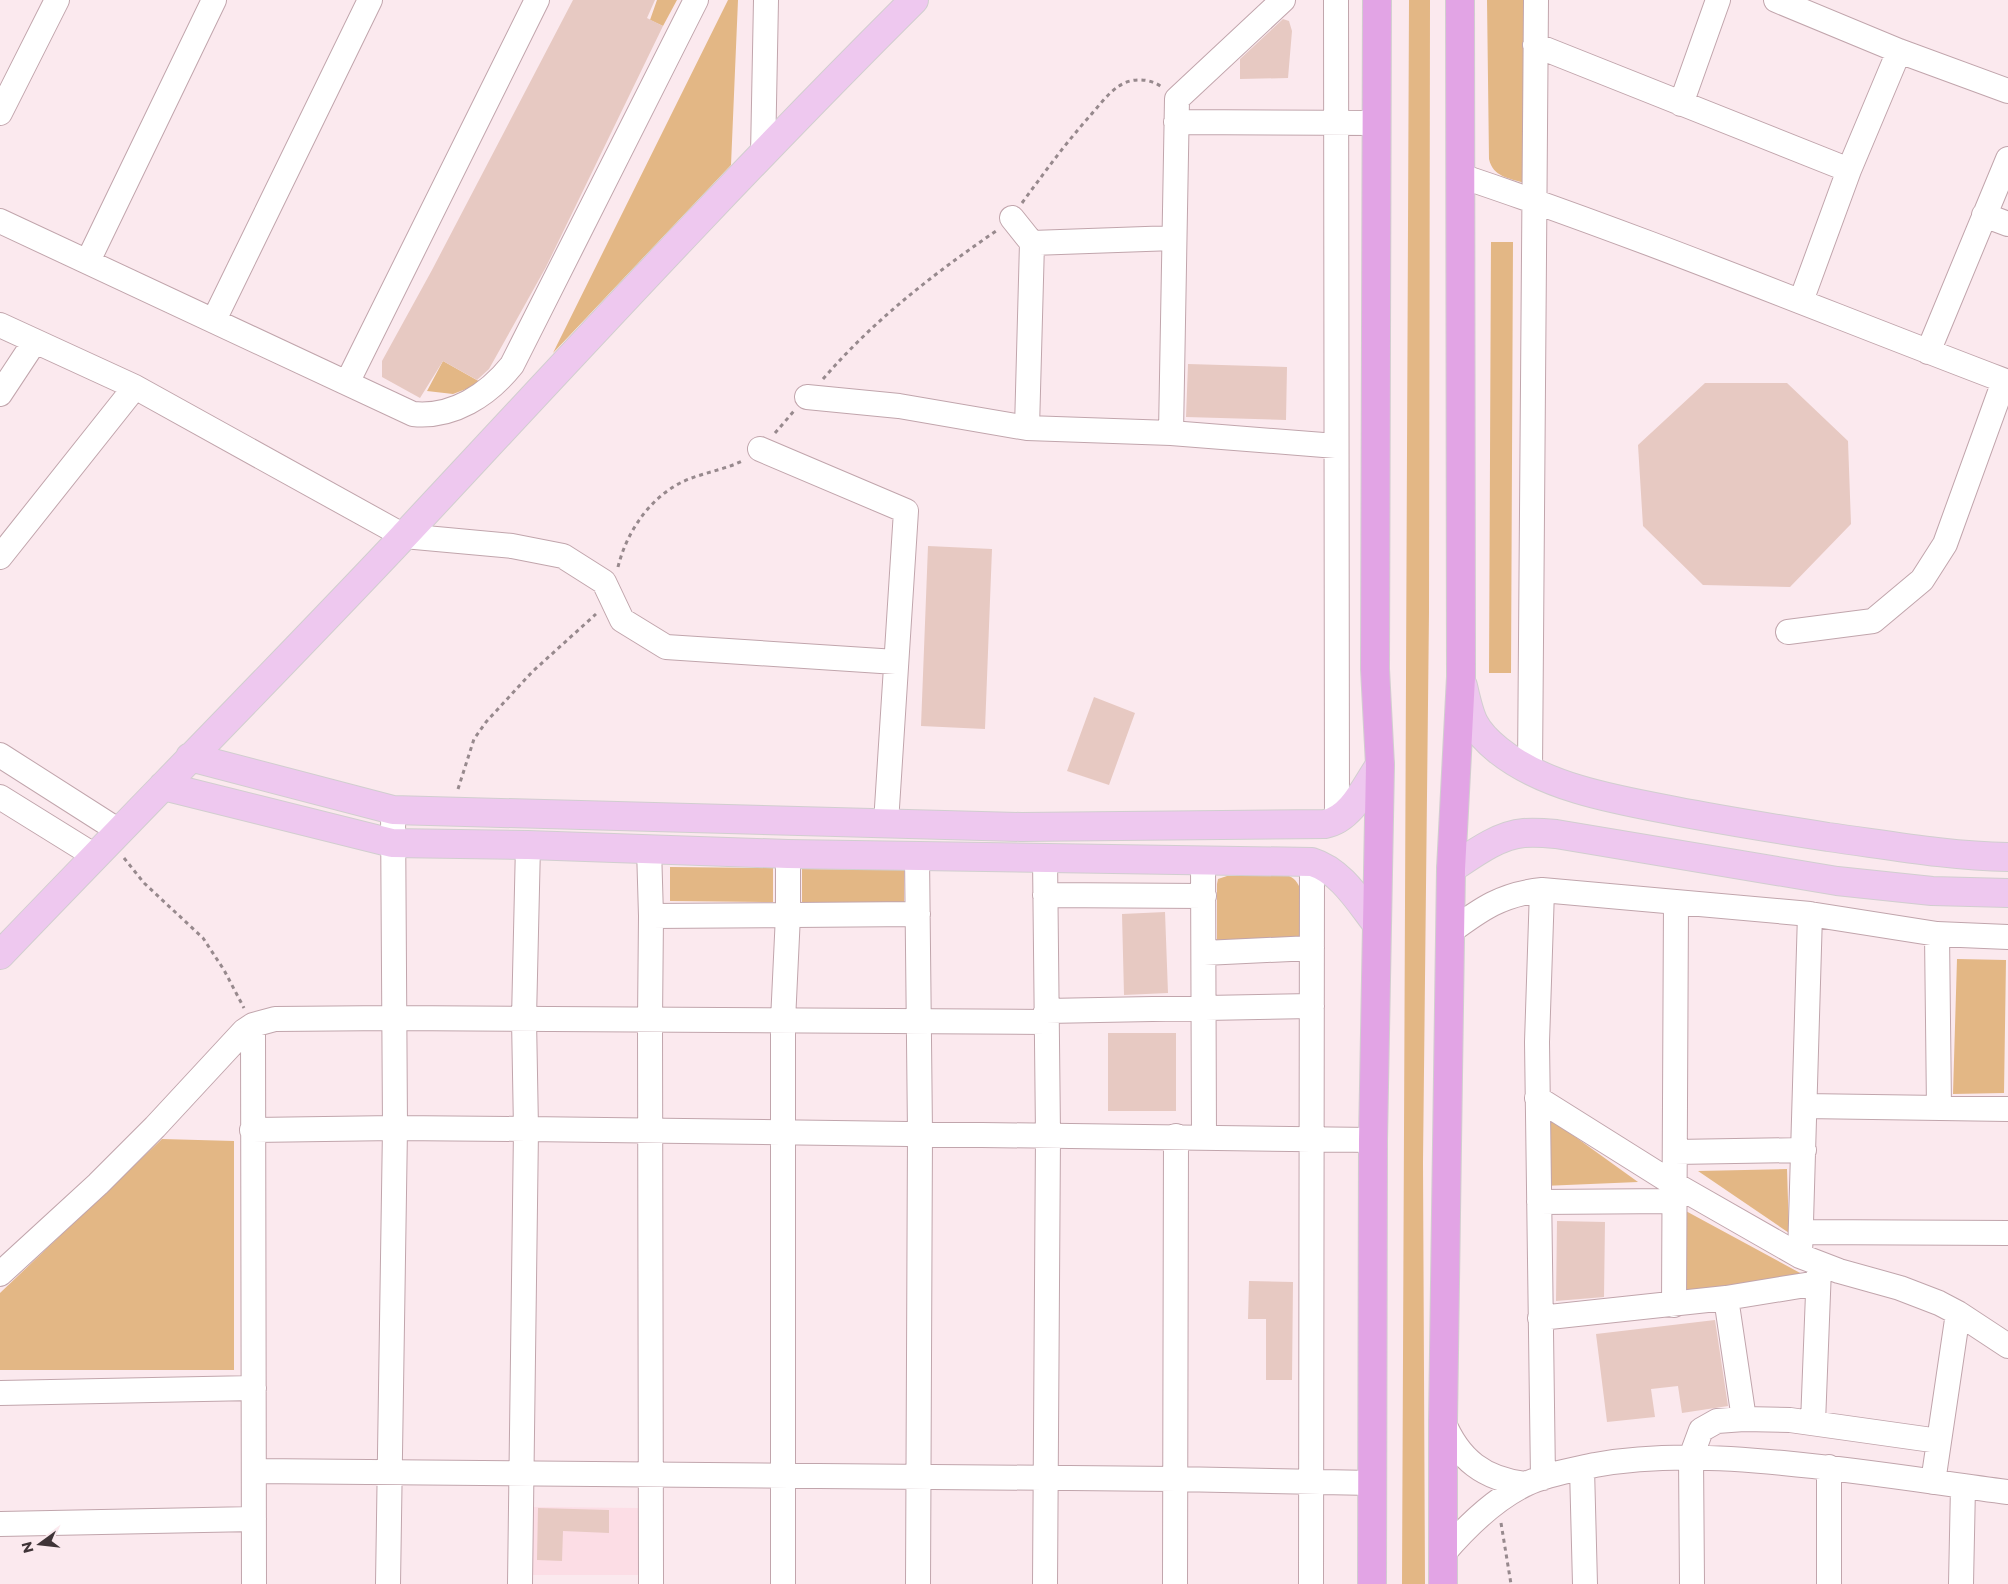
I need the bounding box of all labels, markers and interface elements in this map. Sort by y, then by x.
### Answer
north arrow [15,1519,65,1569]
text: N [17,1540,38,1555]

